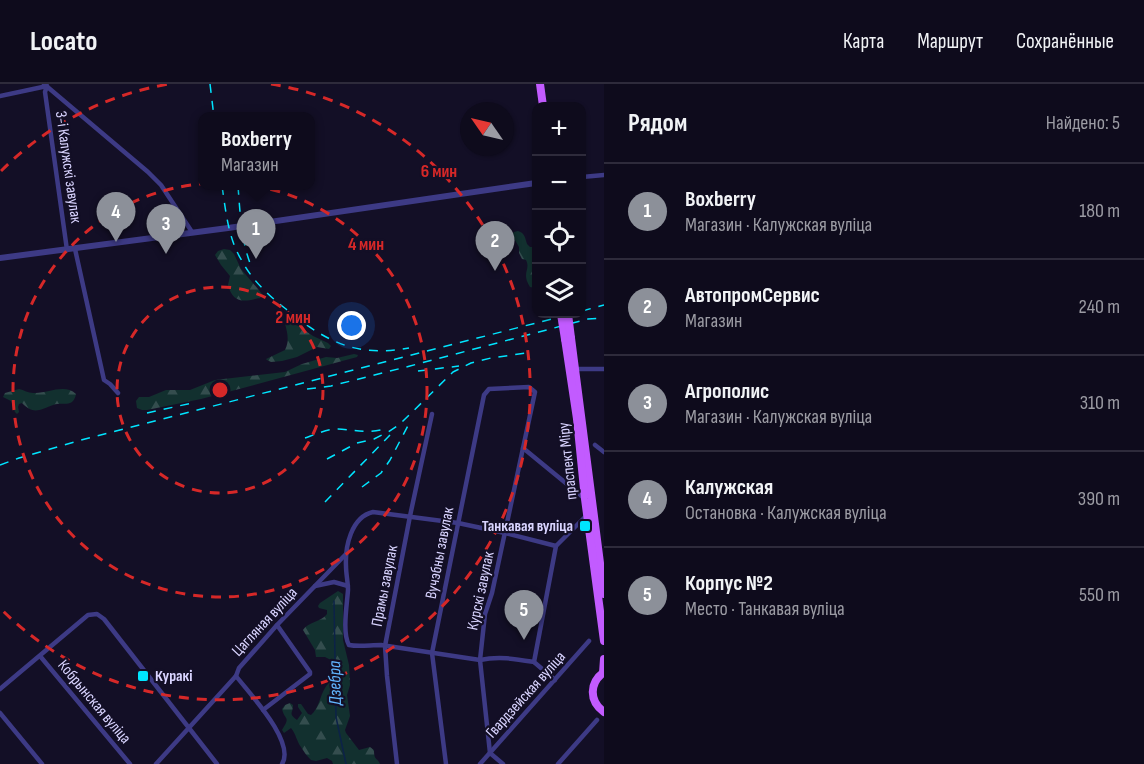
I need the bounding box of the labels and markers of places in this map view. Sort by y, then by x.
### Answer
pin: 4 [96,192,136,242]
pin: 3 [146,204,186,254]
pin: 1 [236,210,276,259]
pin: 2 [476,222,514,271]
centre of rings [210,380,230,400]
place label: Танкавая вуліца [482,517,573,536]
marker: Танкавая вуліца [578,519,592,533]
pin: 5 [504,590,544,640]
place label: Куракі [155,667,193,686]
marker: Куракі [136,669,150,683]

